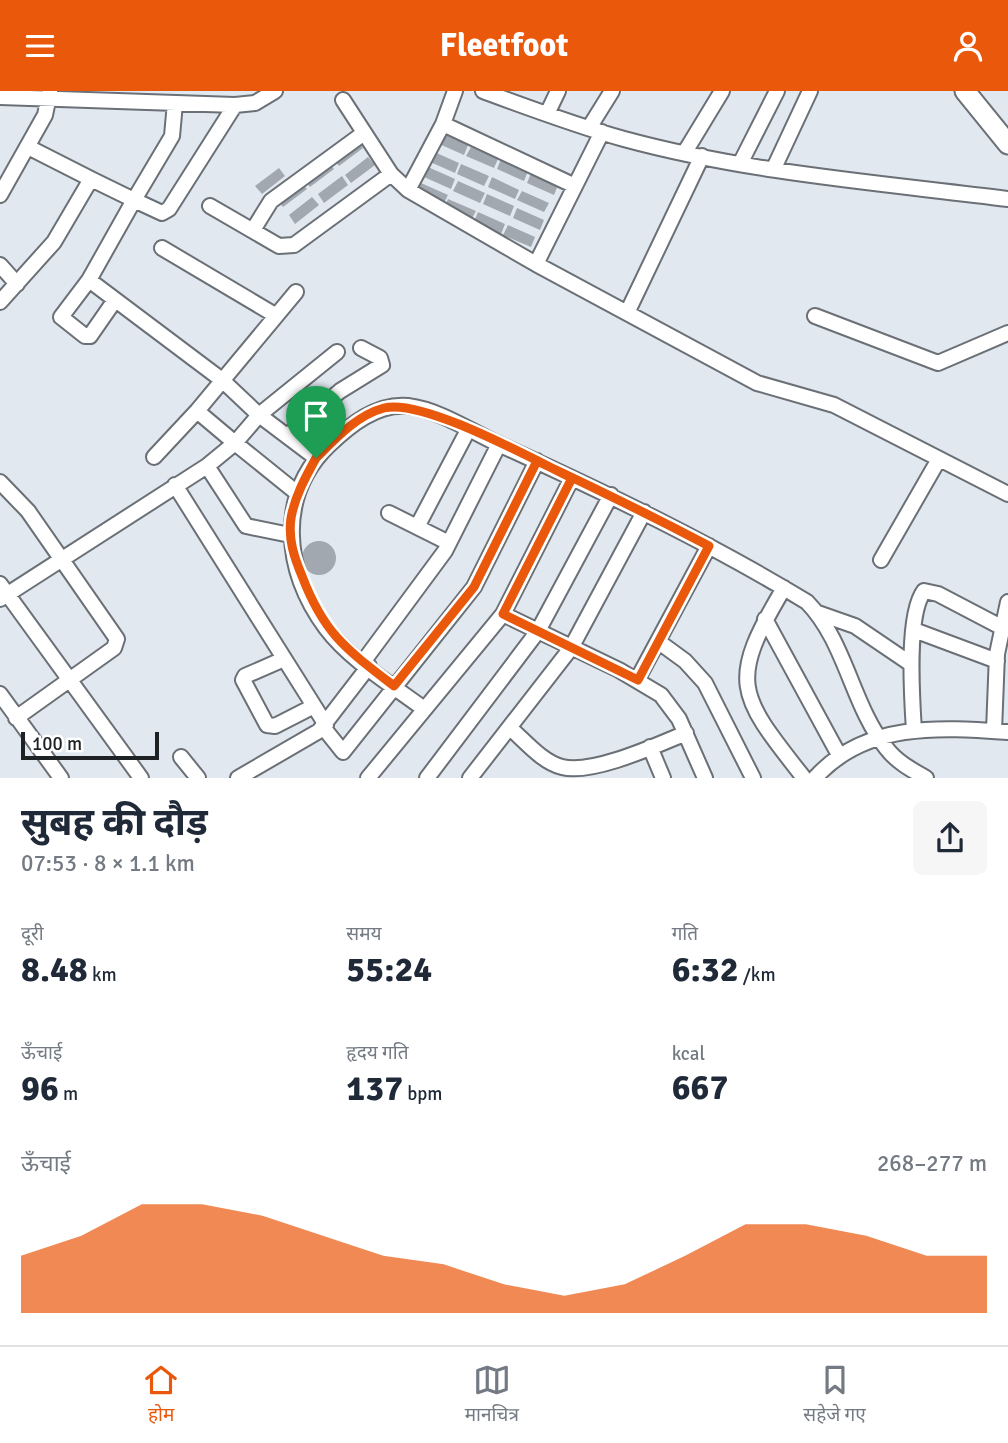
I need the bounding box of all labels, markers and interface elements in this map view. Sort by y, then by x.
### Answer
text: Fleetfoot [440,26,568,65]
icon: menu [21,27,59,65]
icon: person [949,27,987,65]
pin [286,386,346,458]
icon: arrive [297,397,335,435]
scale bar [21,729,159,761]
text: 100 m [32,732,82,756]
text: सुबह की दौड़ [21,799,208,846]
button: share [913,801,987,875]
text: 07:53 · 8 × 1.1 km [21,849,195,878]
text: दूरी [21,922,44,946]
text: समय [346,922,382,946]
text: गति [672,922,698,946]
text: 8.48 [21,948,88,991]
text: 55:24 [346,948,432,991]
text: 6:32 [672,948,739,991]
text: km [88,963,117,987]
text: /km [739,963,776,987]
text: ऊँचाई [21,1041,62,1065]
text: हृदय गति [346,1041,409,1065]
text: kcal [672,1042,705,1066]
text: 667 [672,1066,728,1109]
text: 96 [21,1067,59,1110]
text: 137 [346,1067,403,1110]
text: m [59,1082,78,1106]
text: bpm [403,1082,442,1106]
text: ऊँचाई [21,1149,71,1178]
text: 268–277 m [877,1149,987,1178]
tab: होम [142,1361,180,1429]
tab: मानचित्र [465,1361,519,1429]
tab: सहेजे गए [803,1361,866,1429]

